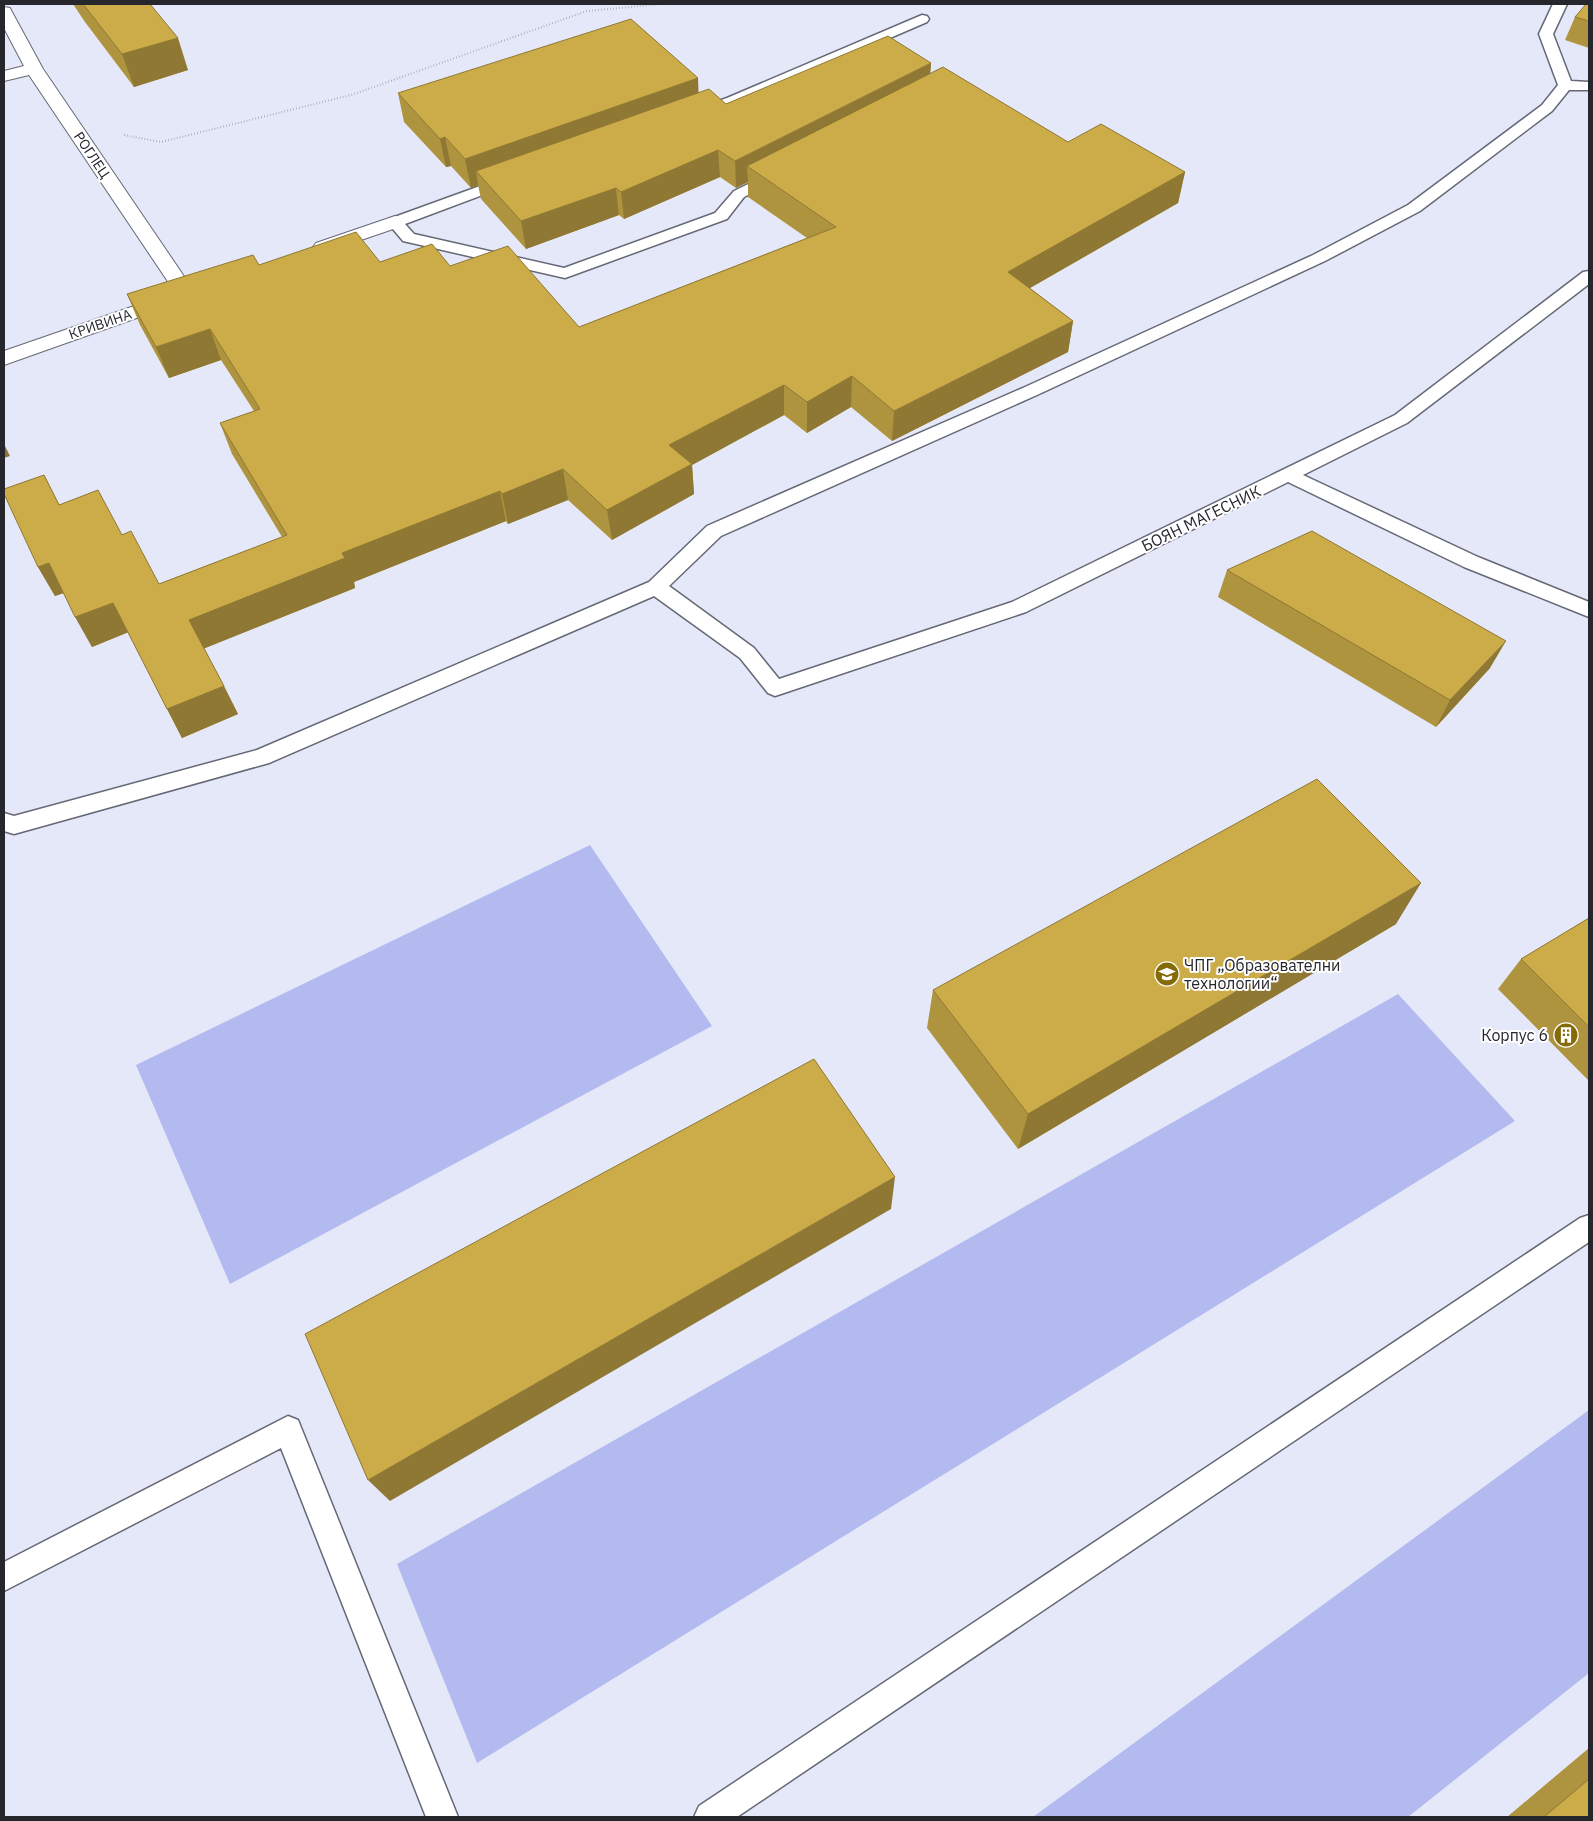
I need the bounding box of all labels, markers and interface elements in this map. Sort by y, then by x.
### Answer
street label: РОГЛЕЦ [70,128,114,182]
street label: КРИВИНА [66,305,134,343]
street label: БОЯН МАГЕСНИК [1138,480,1264,556]
place label: ЧПГ „Образователни технологии“ [1184,955,1341,993]
school or university icon: ЧПГ „Образователни технологии“ [1154,961,1180,987]
building icon: Корпус 6 [1553,1022,1579,1048]
place label: Корпус 6 [1481,1025,1548,1045]

